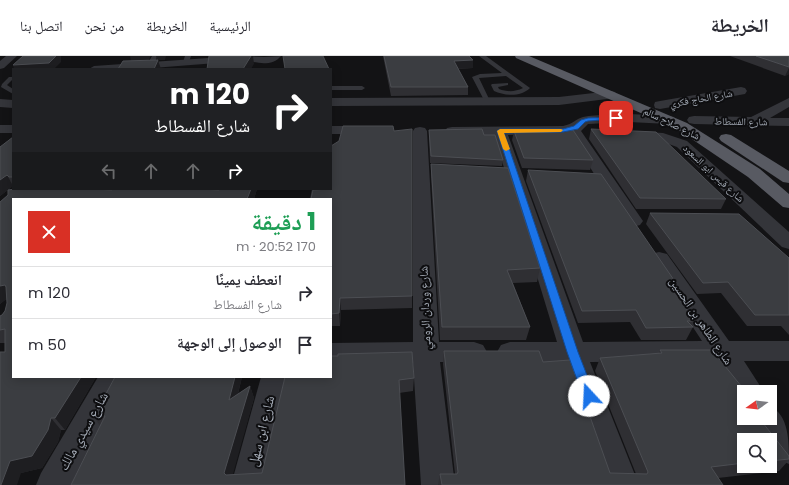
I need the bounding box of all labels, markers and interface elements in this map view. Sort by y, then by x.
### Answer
text: الخريطة [711,12,769,39]
text: اتصل بنا [20,16,63,36]
text: من نحن [85,16,124,36]
text: الخريطة [146,16,187,36]
text: الرئيسية [209,16,251,36]
text: 120 m [170,75,250,114]
icon: right [264,84,316,136]
street label: شارع الحاج فكري [669,86,734,112]
pin [599,101,633,135]
street label: شارع صلاح سالم [641,103,703,144]
icon: arrive [605,107,627,129]
text: شارع الفسطاط [154,113,250,138]
street label: شارع الفسطاط [714,114,768,129]
street label: شارع قيس ابو السعود [680,141,748,206]
icon: left [98,160,120,182]
icon: ahead [140,160,162,182]
icon: ahead [182,160,204,182]
icon: right [224,160,246,182]
text: 1 دقيقة [251,205,316,238]
button: close [28,211,70,253]
text: 170 m · 20:52 [236,237,316,256]
street label: شارع وردان الرومي [415,266,437,350]
text: انعطف يمينًا [215,269,282,290]
street label: شارع الطاهر بن الحسين [666,274,737,368]
text: 120 m [28,282,70,303]
icon: right [294,282,316,304]
text: شارع الفسطاط [213,295,282,314]
text: الوصول إلى الوجهة [177,332,282,353]
text: 50 m [28,334,66,355]
icon: arrive [294,334,316,356]
position arrow [568,375,610,417]
north arrow [737,385,777,425]
map controls [737,385,777,473]
street label: شارع سيدي مالك [53,388,114,475]
street label: شارع ابن سهل [243,394,279,468]
button: search [737,433,777,473]

